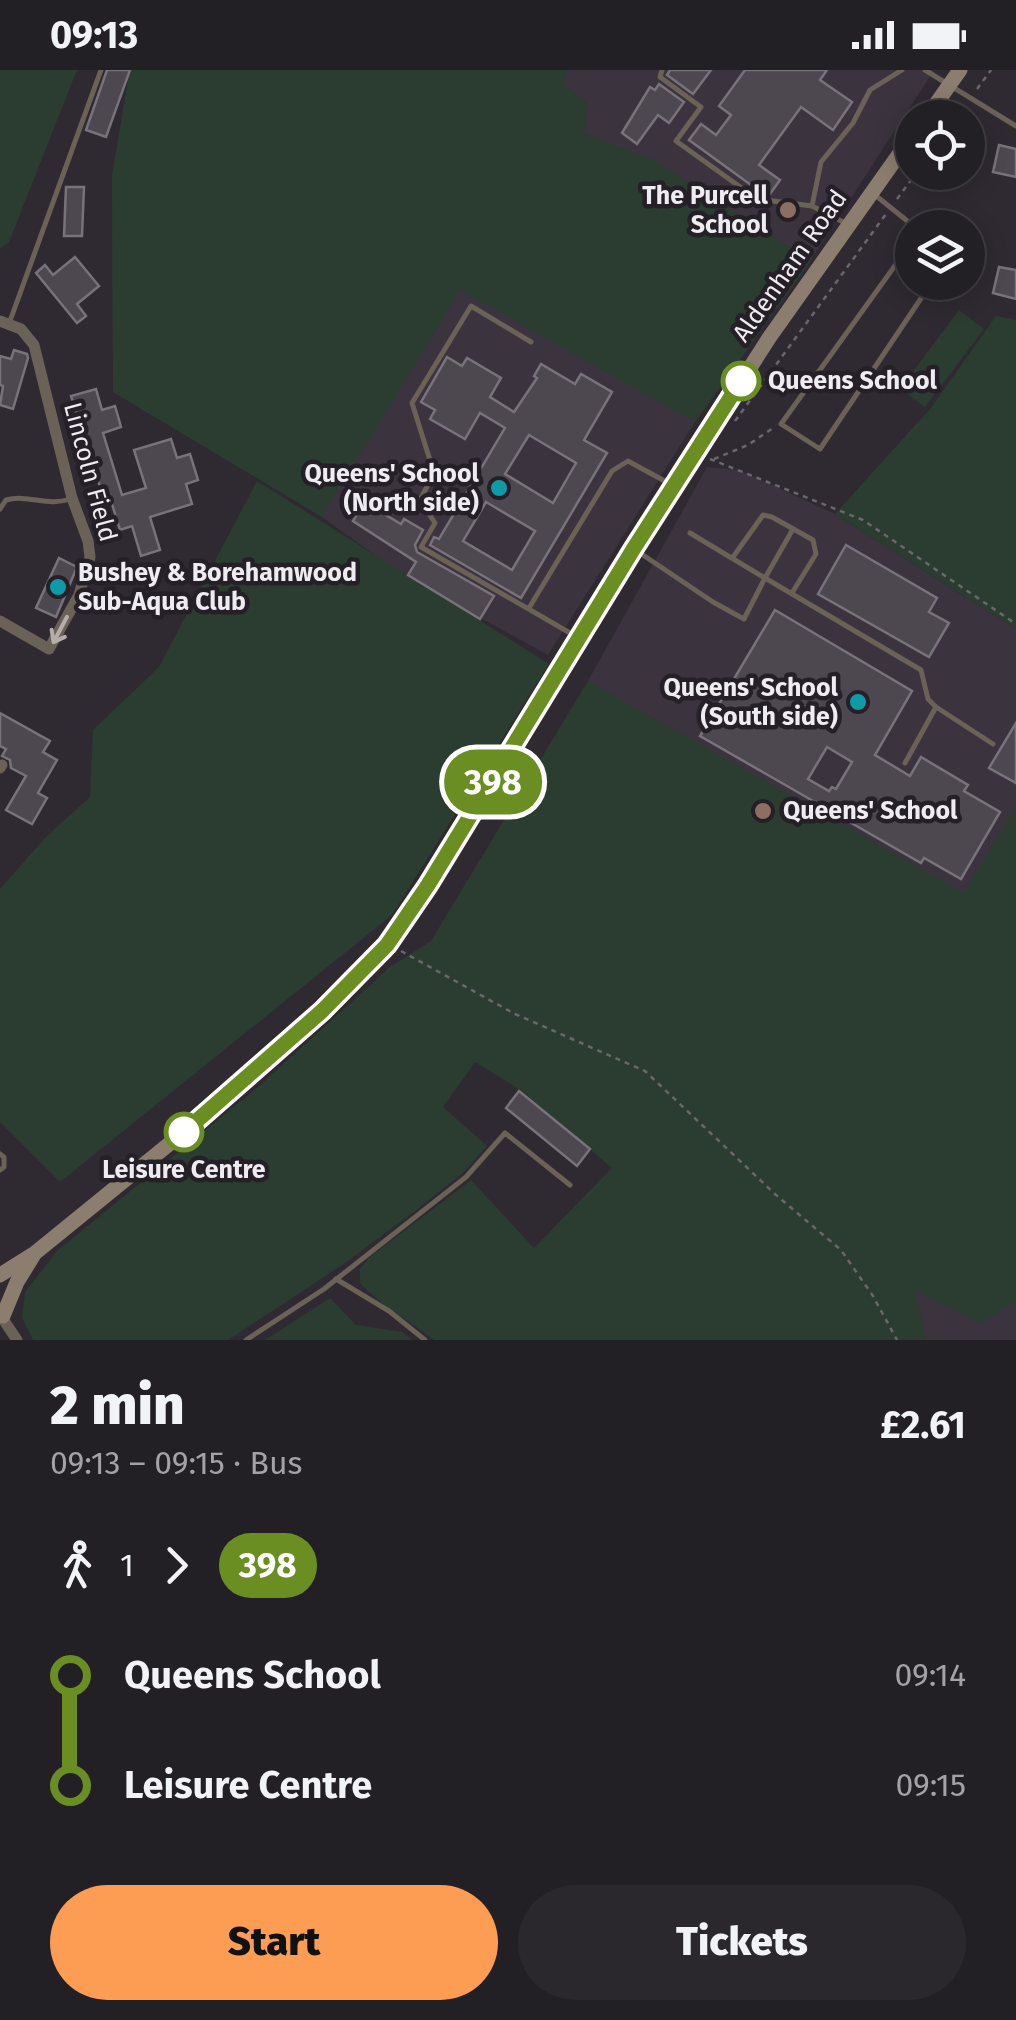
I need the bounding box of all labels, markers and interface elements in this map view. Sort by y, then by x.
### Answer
text: 09:13 [50,12,138,58]
map controls [895,100,985,300]
button: locate [895,100,985,190]
place label: The Purcell School [642,181,769,240]
street label: Aldenham Road [726,184,854,348]
marker: The Purcell School [777,199,799,221]
button: layers [895,210,985,300]
marker: Queens School [722,362,760,400]
place label: Queens School [768,366,937,396]
street label: Lincoln Field [57,399,123,545]
place label: Queens' School (North side) [305,459,480,518]
marker: Queens' School (North side) [488,477,510,499]
place label: Bushey & Borehamwood Sub-Aqua Club [78,558,357,617]
marker: Bushey & Borehamwood Sub-Aqua Club [47,576,69,598]
one-way arrow [49,614,69,644]
place label: Queens' School (South side) [664,673,839,732]
marker: Queens' School (South side) [847,691,869,713]
line badge: 398 [436,750,550,814]
text: 398 [464,761,522,803]
place label: Queens' School [783,796,958,826]
marker: Queens' School [752,800,774,822]
marker: Leisure Centre [165,1113,203,1151]
place label: Leisure Centre [102,1155,266,1185]
text: 2 min [50,1373,185,1439]
text: £2.61 [880,1402,966,1448]
text: 09:13 – 09:15 · Bus [50,1444,302,1482]
icon: walk [50,1538,105,1593]
icon: forward [149,1538,204,1593]
text: 398 [239,1544,297,1586]
text: 1 [120,1546,134,1584]
text: Queens School [124,1652,381,1698]
text: 09:14 [894,1656,966,1694]
text: Leisure Centre [124,1762,372,1808]
text: 09:15 [895,1766,966,1804]
button: Start [50,1885,498,2000]
button: Tickets [518,1885,966,2000]

